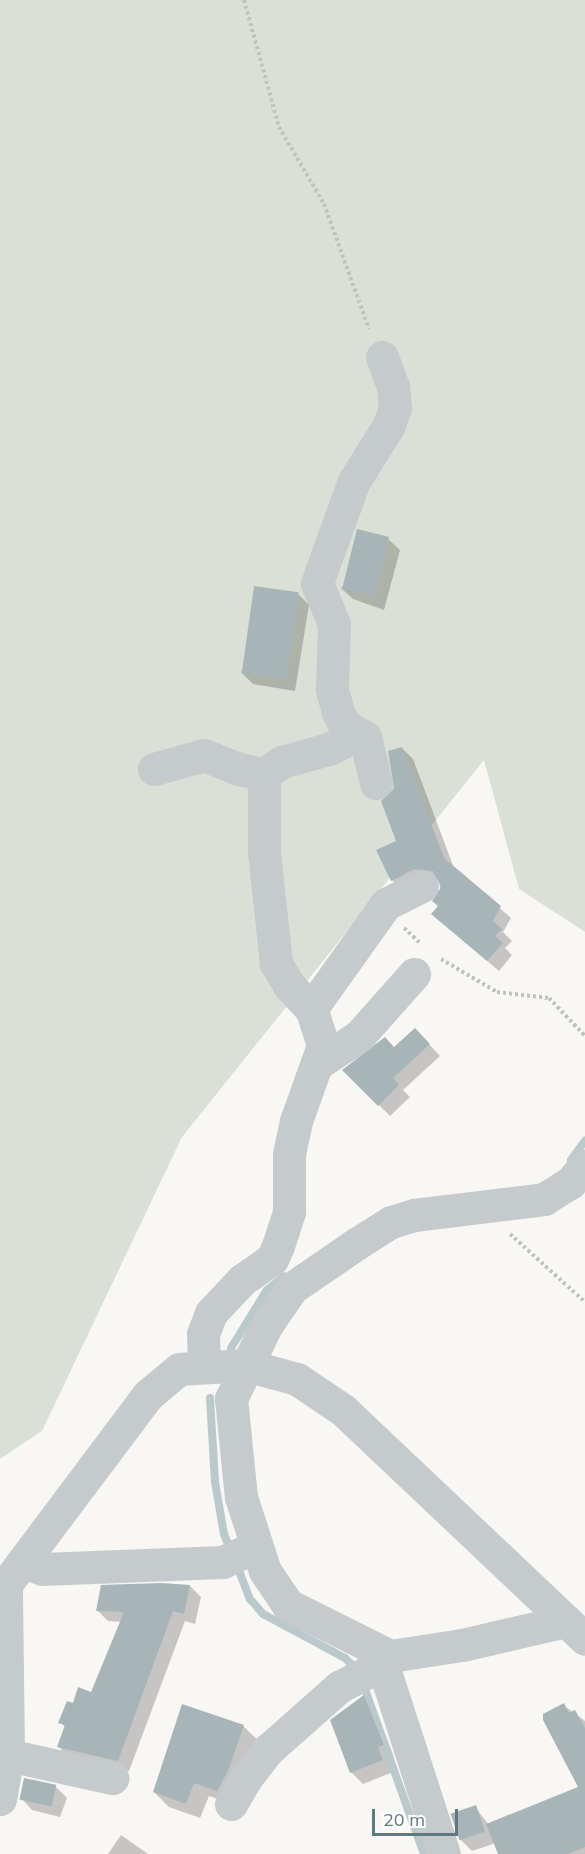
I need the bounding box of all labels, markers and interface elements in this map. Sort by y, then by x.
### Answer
scale bar [375,1797,460,1835]
text: 20 m [383,1808,425,1831]

